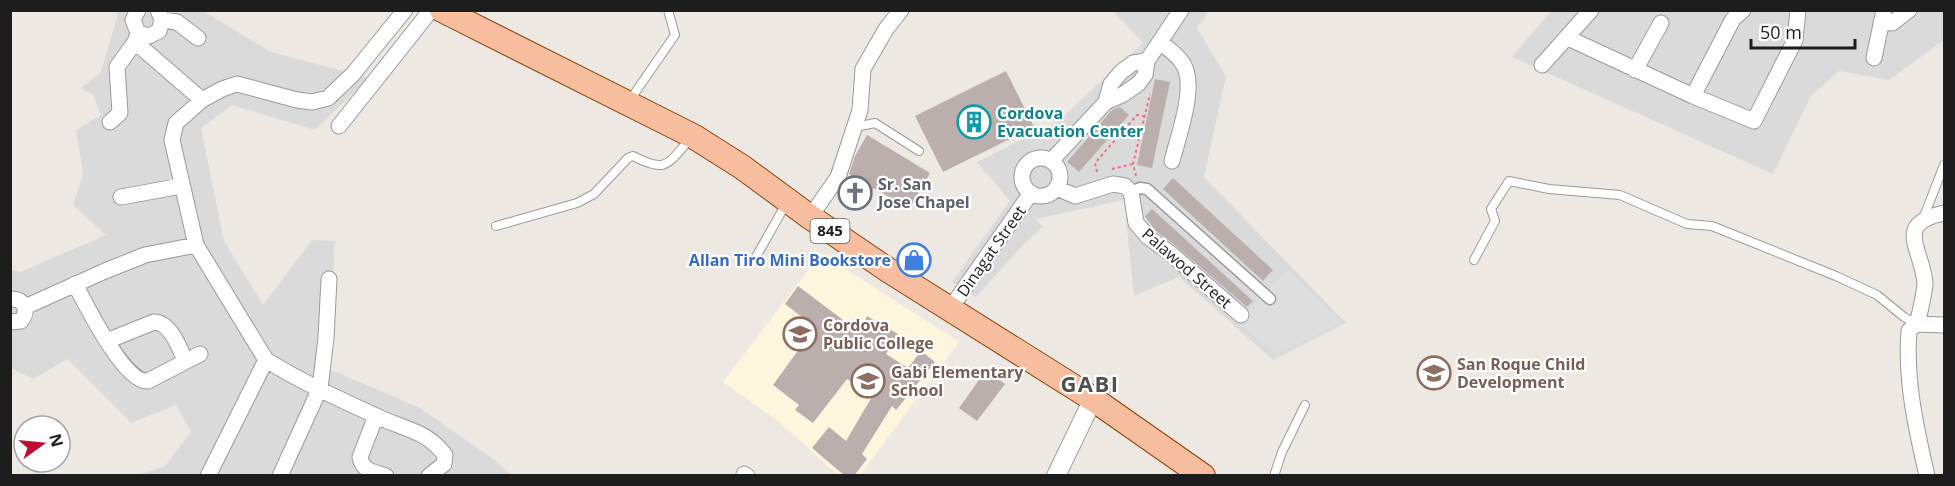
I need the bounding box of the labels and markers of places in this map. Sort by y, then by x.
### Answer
place label: Cordova Evacuation Center [997,102,1143,142]
building icon: Cordova Evacuation Center [956,104,992,140]
place label: Sr. San Jose Chapel [876,173,970,213]
church icon: Sr. San Jose Chapel [837,175,873,211]
shop icon: Allan Tiro Mini Bookstore [896,242,932,278]
place label: Allan Tiro Mini Bookstore [689,249,891,271]
place label: Cordova Public College [823,314,934,354]
school or university icon: Cordova Public College [782,316,818,352]
place label: San Roque Child Development [1457,353,1585,393]
school or university icon: San Roque Child Development [1416,355,1452,391]
place label: Gabi Elementary School [891,361,1024,401]
school or university icon: Gabi Elementary School [850,363,886,399]

